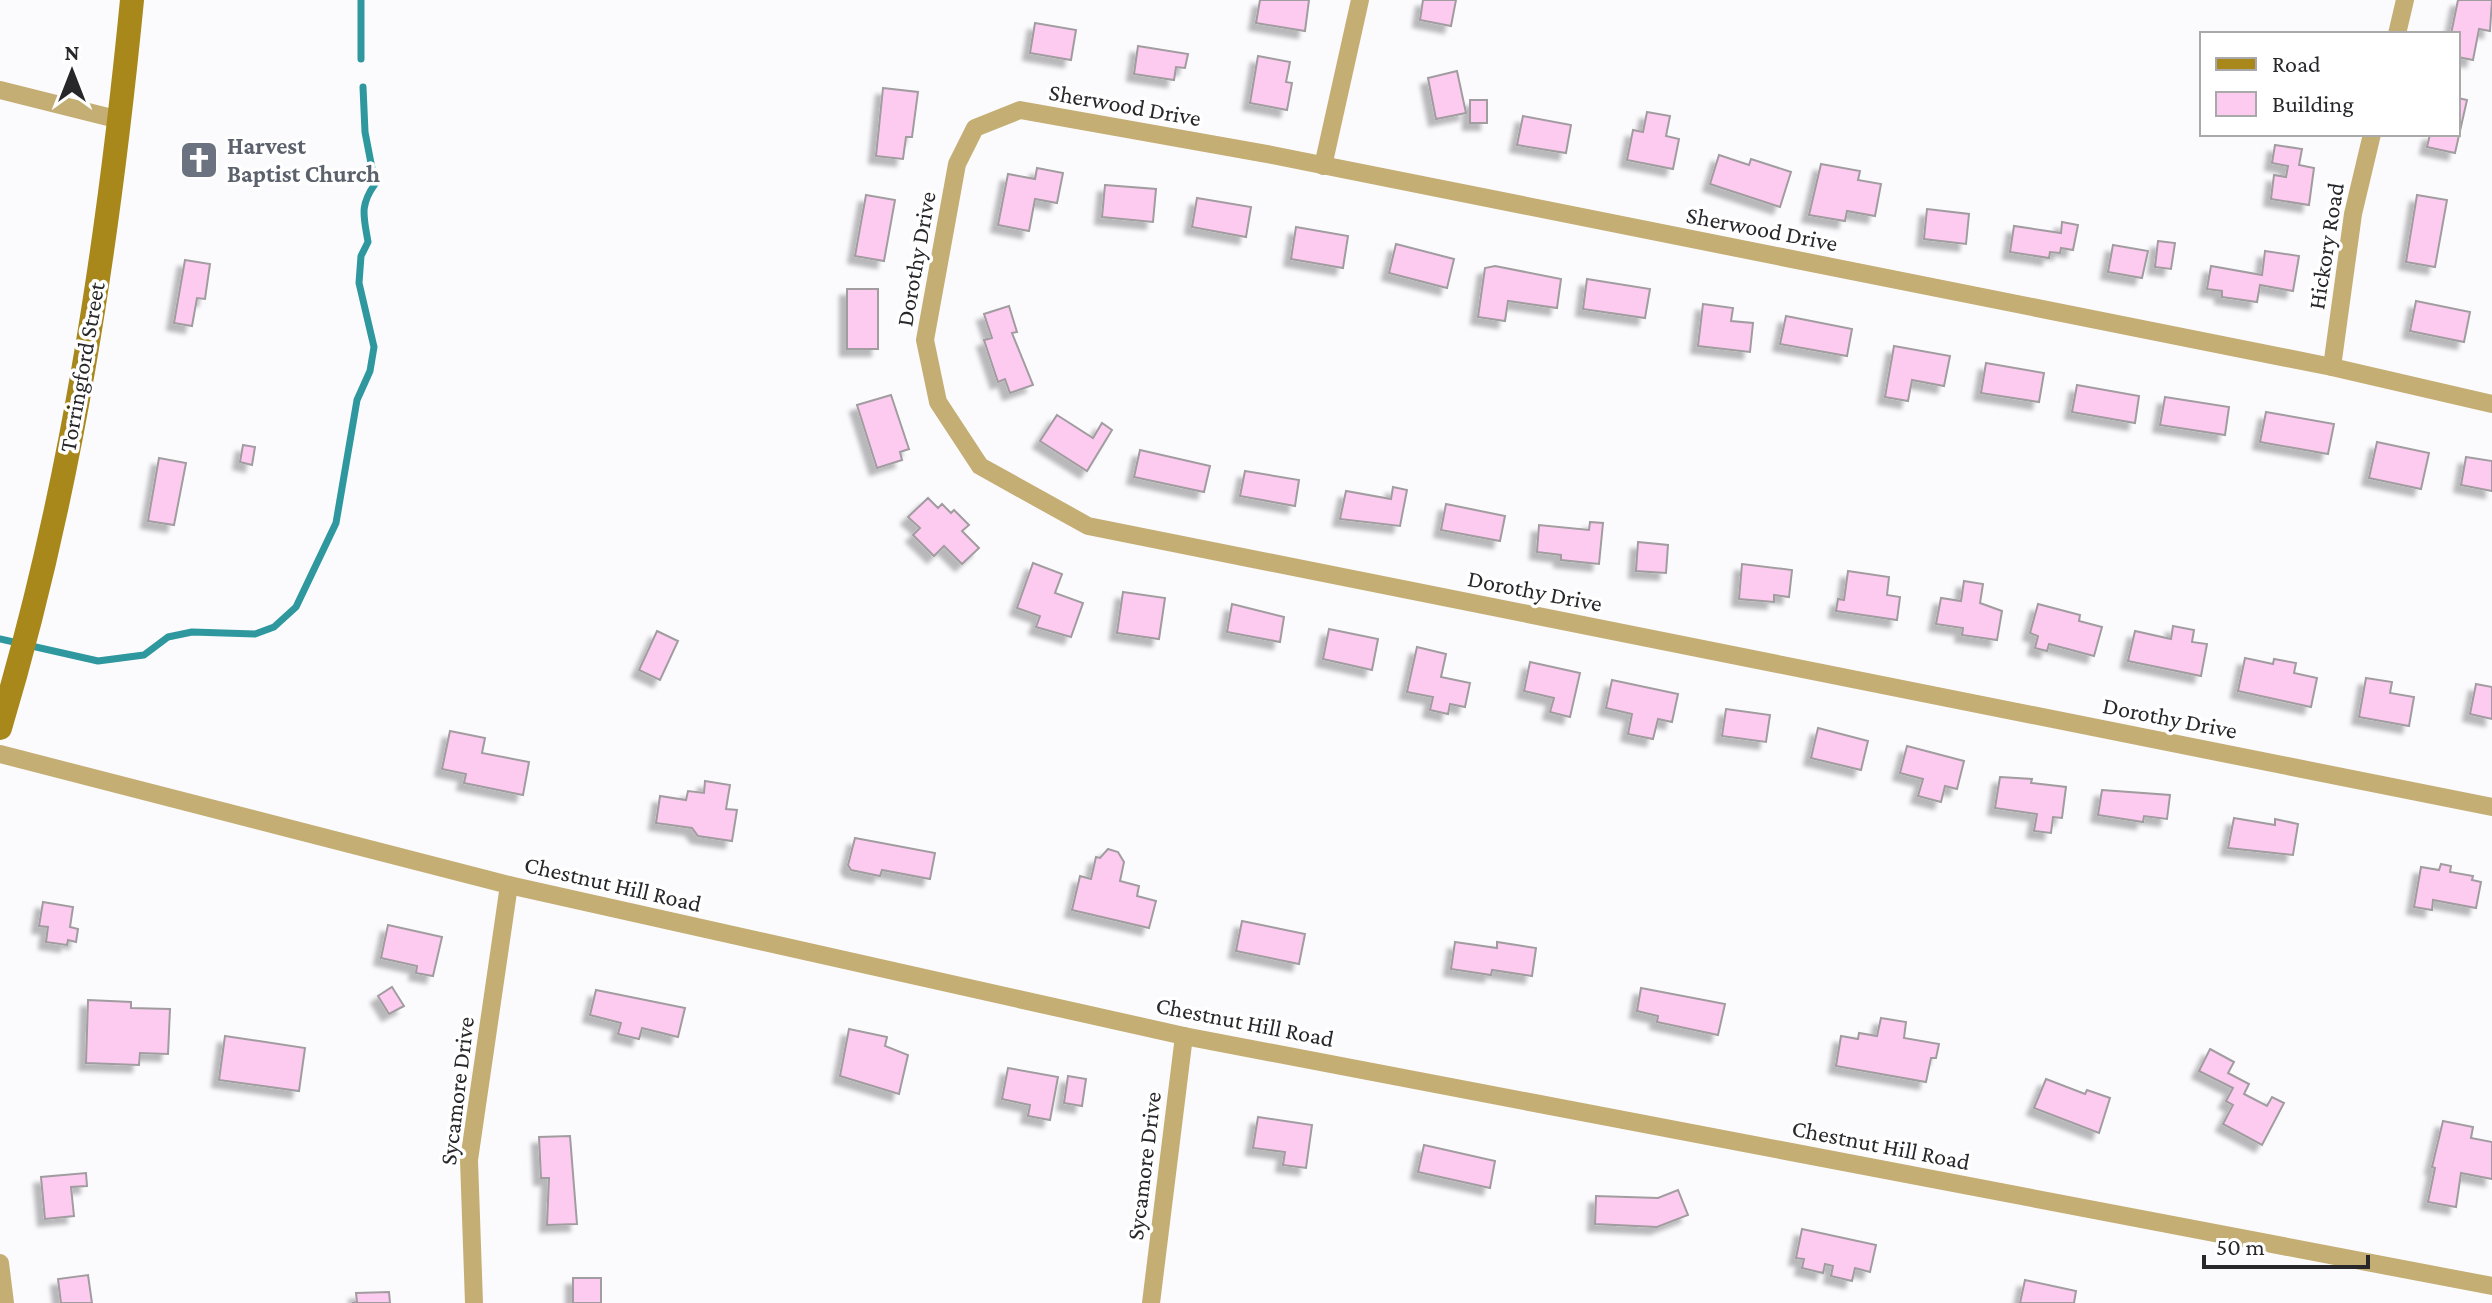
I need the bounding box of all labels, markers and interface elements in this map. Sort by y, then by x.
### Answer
north arrow [32,32,112,112]
legend [2200,32,2460,136]
text: N [65,40,80,65]
text: Road [2272,50,2321,77]
street label: Sherwood Drive [1047,78,1203,131]
text: Building [2272,90,2354,117]
place label: Harvest Baptist Church [227,132,380,187]
church icon: Harvest Baptist Church [178,139,220,181]
street label: Hickory Road [2302,180,2349,311]
street label: Dorothy Drive [890,189,941,328]
street label: Sherwood Drive [1684,201,1840,256]
street label: Torringford Street [53,279,110,454]
street label: Dorothy Drive [1466,564,1605,617]
street label: Dorothy Drive [2101,691,2240,744]
street label: Chestnut Hill Road [522,850,705,917]
street label: Chestnut Hill Road [1154,991,1337,1052]
street label: Sycamore Drive [434,1015,479,1167]
street label: Sycamore Drive [1121,1090,1166,1242]
street label: Chestnut Hill Road [1790,1114,1973,1175]
scale bar [2204,1219,2368,1269]
text: 50 m [2216,1233,2265,1260]

